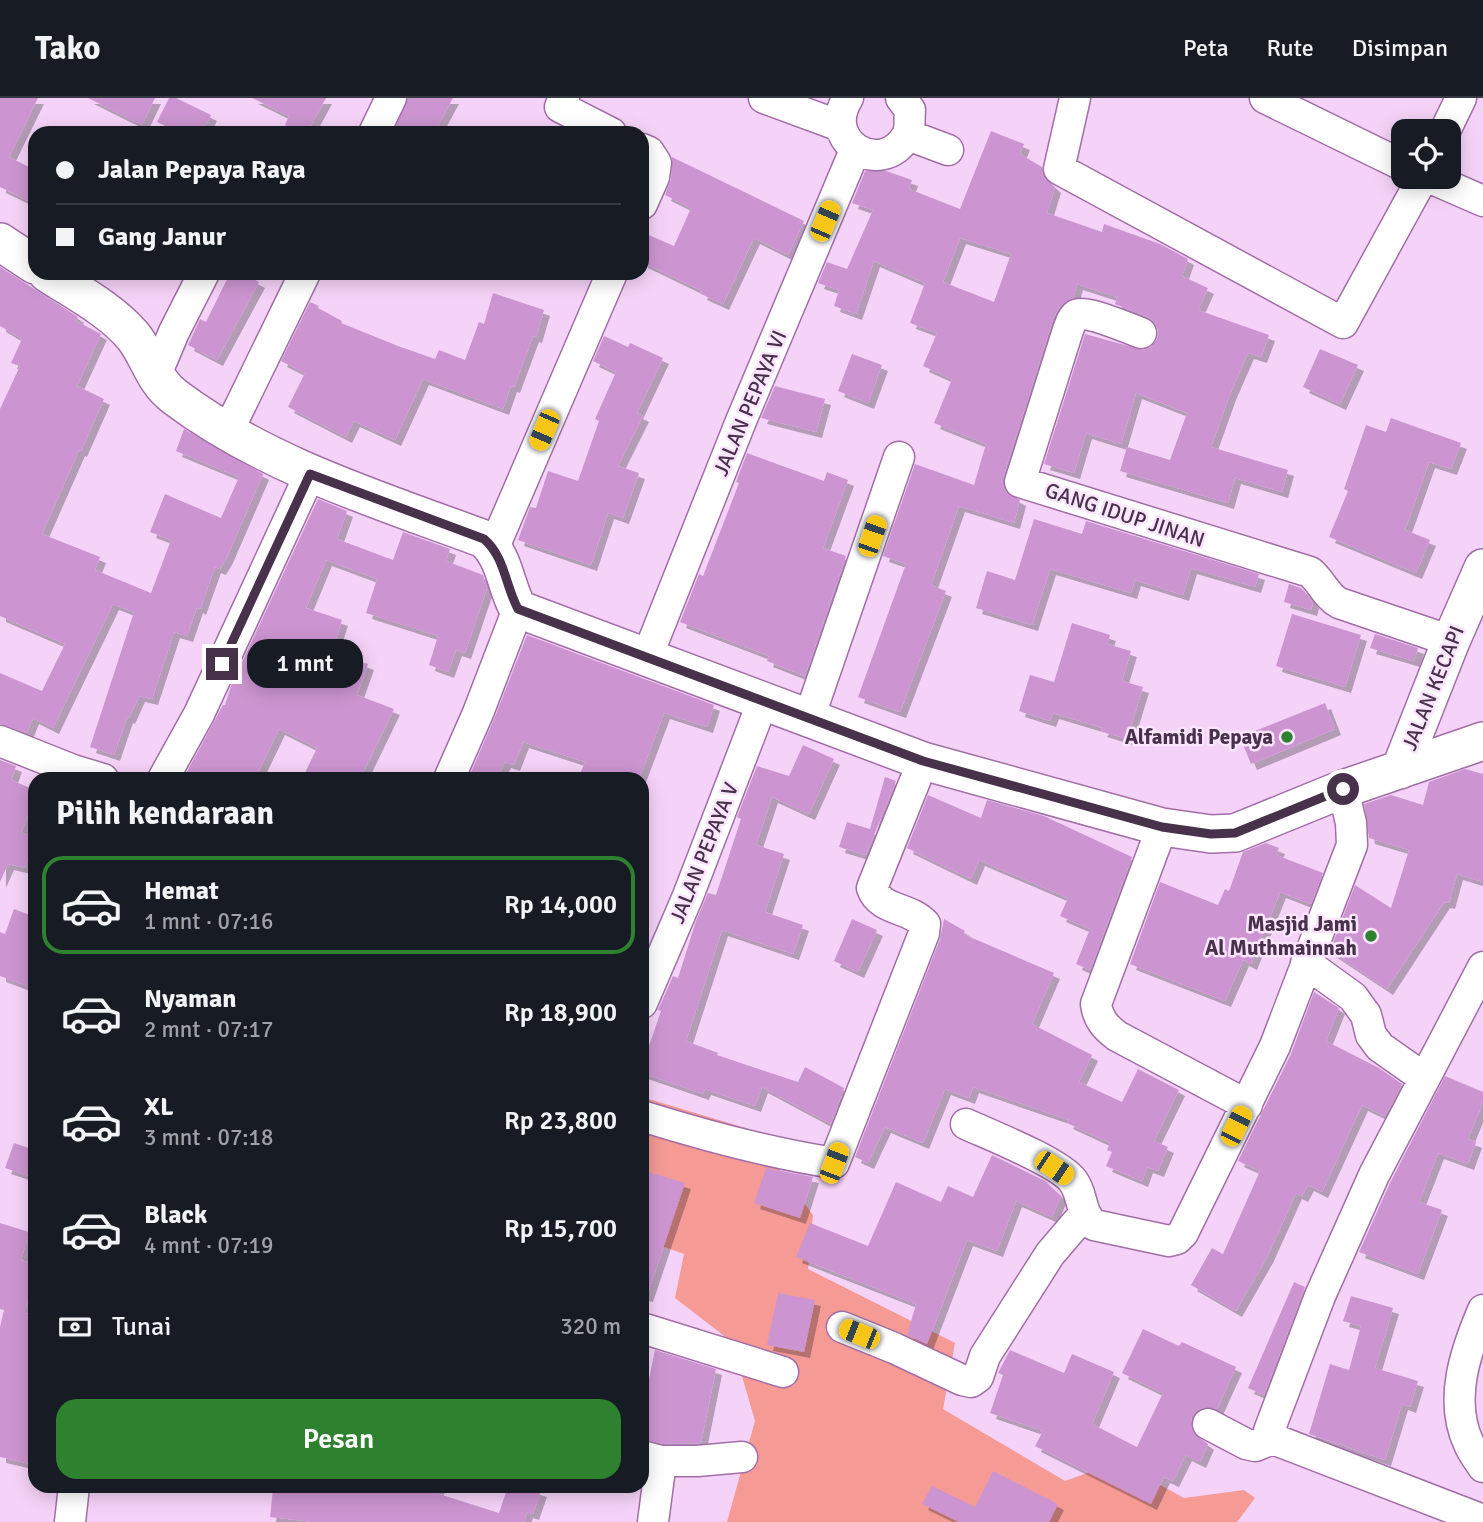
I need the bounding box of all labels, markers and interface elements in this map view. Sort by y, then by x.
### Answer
text: Tako [35,28,100,69]
text: Peta [1183,33,1229,63]
text: Rute [1267,33,1314,63]
text: Disimpan [1352,33,1448,63]
map controls [1391,119,1461,189]
button: locate [1391,119,1461,189]
text: Jalan Pepaya Raya [98,154,306,186]
car [808,198,843,244]
text: Gang Janur [98,221,226,253]
street label: JALAN PEPAYA VI [708,326,792,480]
car [527,407,562,453]
street label: GANG IDUP JINAN [1042,477,1208,553]
car [856,513,889,559]
street label: JALAN KECAPI [1396,622,1470,754]
callout: 1 mnt [246,640,362,688]
route end [206,648,238,680]
text: 1 mnt [277,649,333,678]
place label: Alfamidi Pepaya [1125,724,1273,750]
marker: Alfamidi Pepaya [1279,729,1295,745]
route start [1327,773,1359,805]
street label: JALAN PEPAYA V [664,779,744,927]
text: Pilih kendaraan [56,794,274,833]
icon: car [60,874,123,937]
text: Hemat [144,875,219,907]
text: Rp 14,000 [504,889,617,921]
text: 1 mnt · 07:16 [144,907,273,936]
place label: Masjid Jami Al Muthmainnah [1205,911,1357,961]
marker: Masjid Jami Al Muthmainnah [1363,928,1379,944]
icon: car [60,982,123,1045]
text: Nyaman [144,983,237,1015]
text: Rp 18,900 [504,997,617,1029]
text: 2 mnt · 07:17 [144,1015,273,1044]
icon: car [60,1090,123,1153]
text: XL [144,1091,174,1123]
car [1218,1103,1255,1149]
text: Rp 23,800 [504,1105,617,1137]
text: 3 mnt · 07:18 [144,1123,273,1152]
car [817,1140,852,1186]
car [1031,1148,1078,1188]
icon: car [60,1198,123,1261]
text: Black [144,1199,207,1231]
text: Rp 15,700 [504,1213,617,1245]
text: 4 mnt · 07:19 [144,1231,273,1260]
icon: cash [56,1308,94,1346]
text: Tunai [112,1311,171,1343]
text: 320 m [560,1312,621,1341]
car [836,1316,883,1352]
button: Pesan [56,1399,621,1479]

